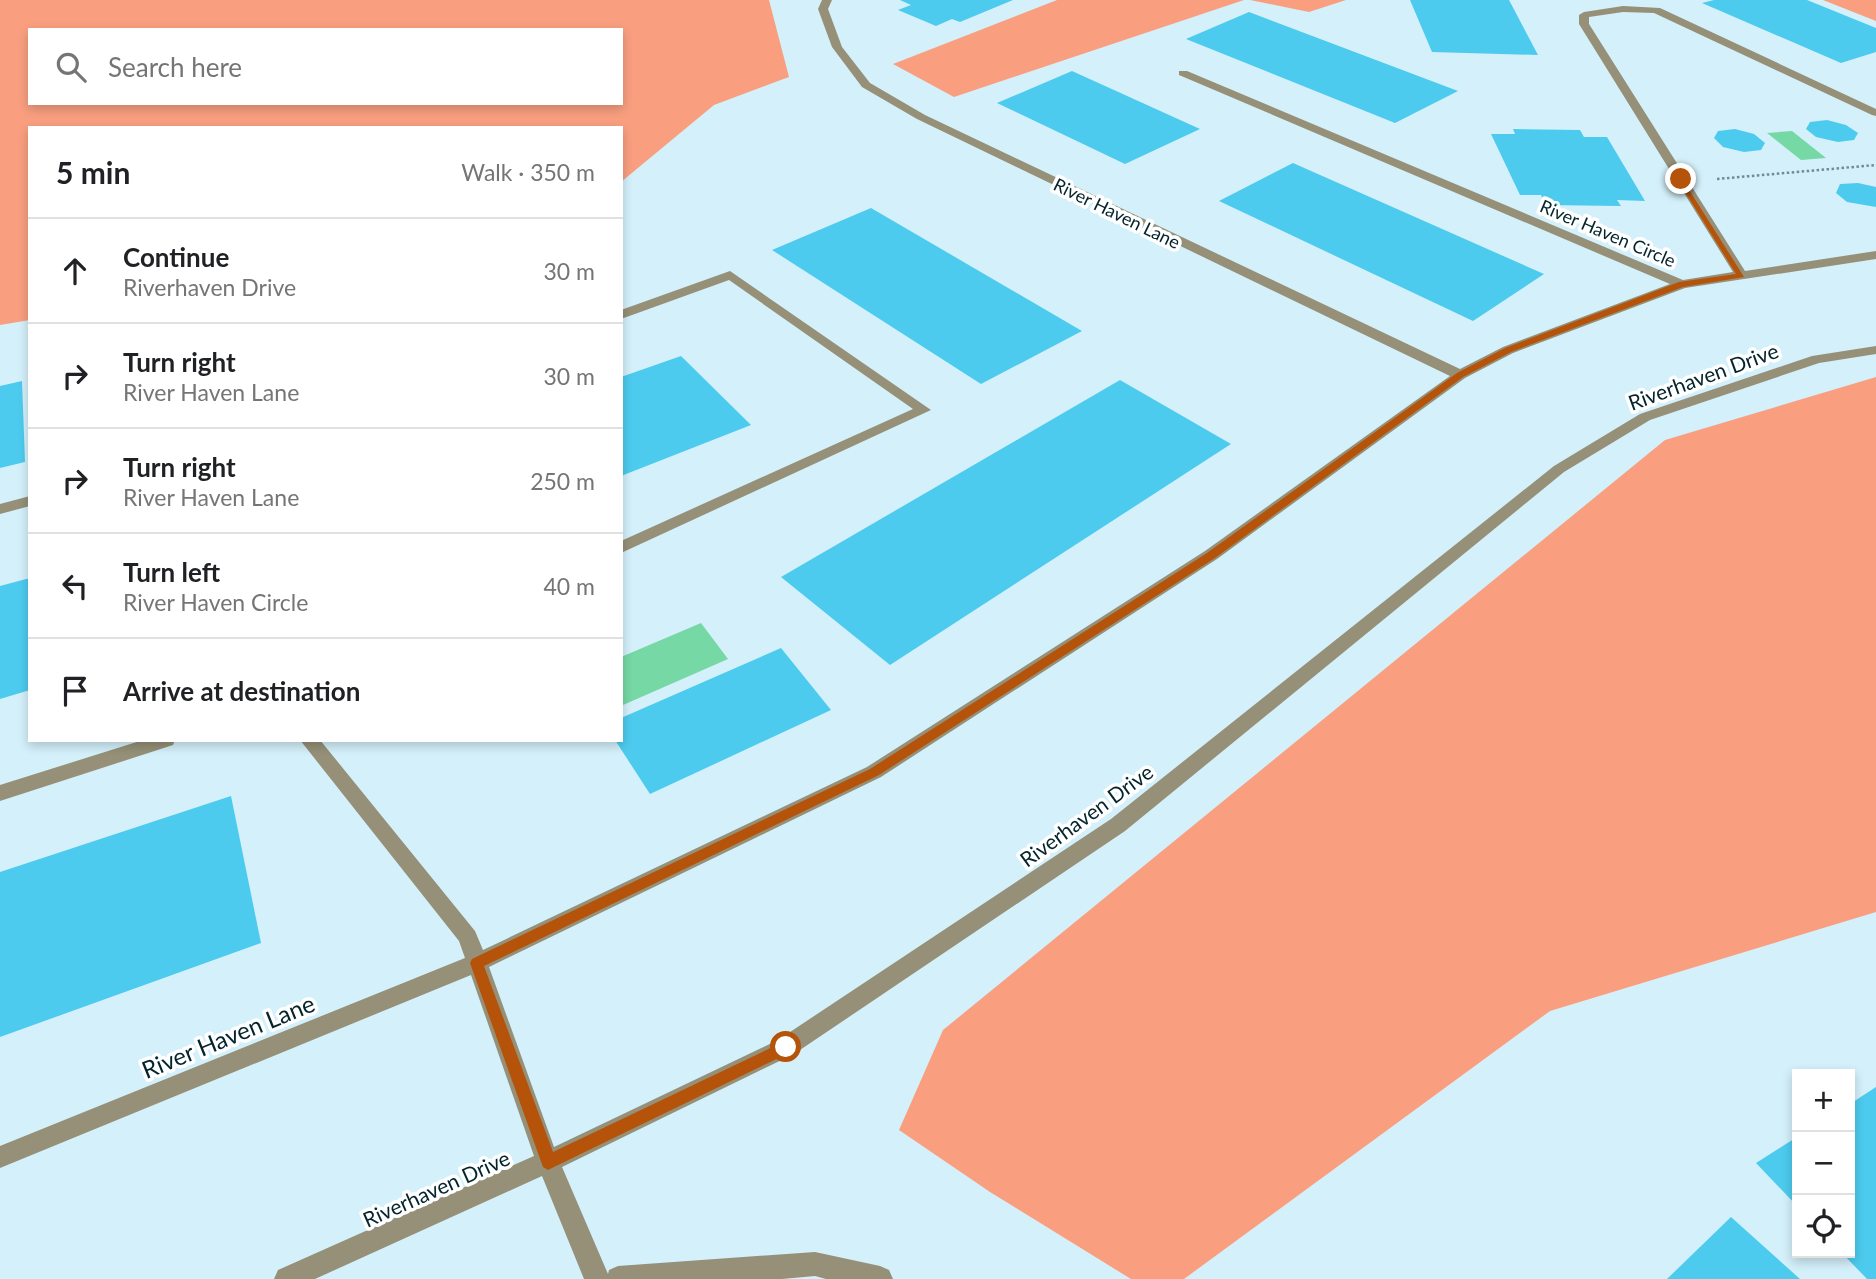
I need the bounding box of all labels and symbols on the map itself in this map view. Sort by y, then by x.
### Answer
route end [1665,163,1696,194]
street label: River Haven Lane [1050,173,1184,253]
street label: River Haven Circle [1537,195,1679,271]
street label: Riverhaven Drive [1624,337,1782,415]
street label: Riverhaven Drive [1015,758,1157,872]
street label: River Haven Lane [137,988,319,1084]
route start [770,1031,801,1062]
street label: Riverhaven Drive [359,1144,513,1232]

